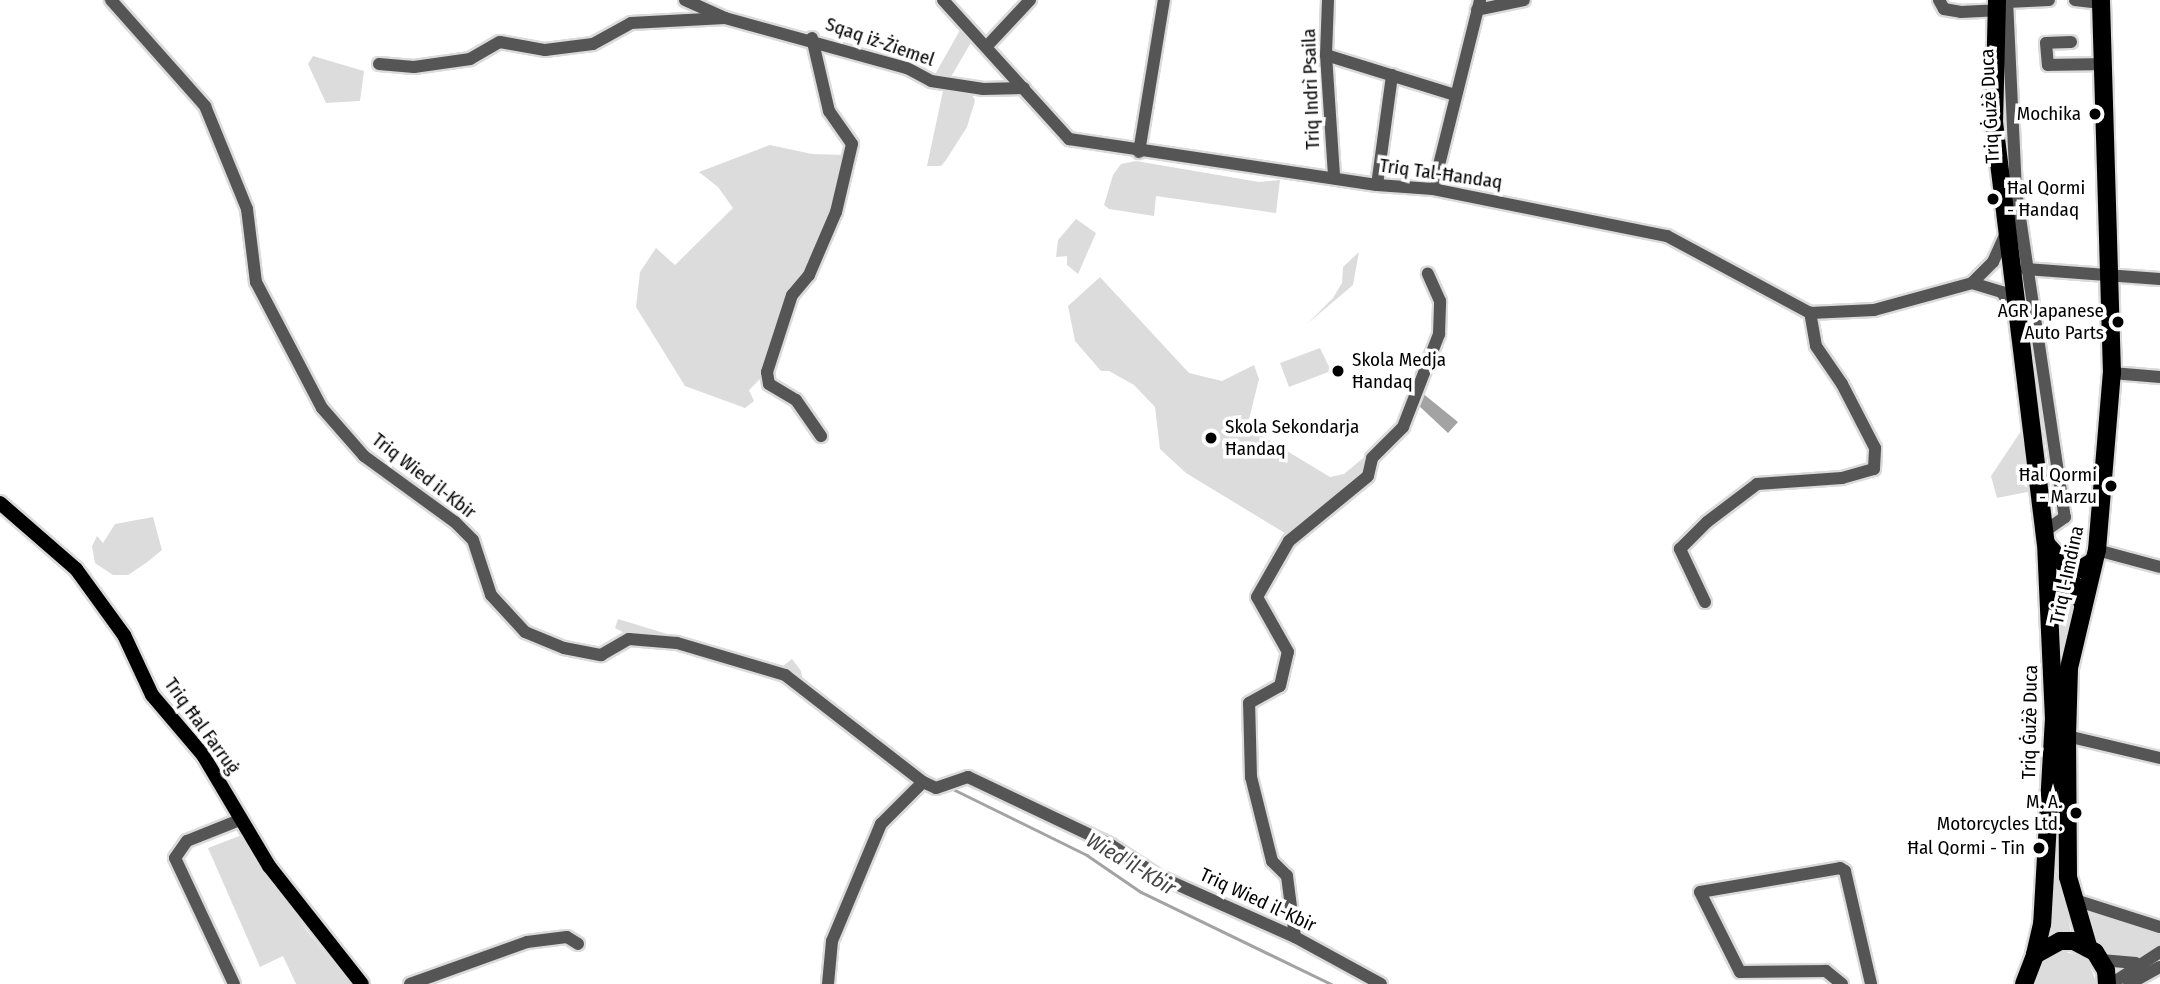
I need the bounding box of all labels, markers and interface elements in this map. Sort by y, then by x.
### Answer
street label: Sqaq iż-Żiemel [822,13,938,71]
street label: Triq Indrì Psaila [1297,28,1325,150]
street label: Triq Ġużè Duca [1976,48,2004,164]
place label: Mochika [2017,103,2081,125]
marker: Mochika [2087,106,2103,122]
street label: Triq Tal-Ħandaq [1378,154,1504,194]
place label: Ħal Qormi - Ħandaq [2007,177,2085,221]
marker: Ħal Qormi - Ħandaq [1985,191,2001,207]
place label: AGR Japanese Auto Parts [1998,300,2104,344]
marker: AGR Japanese Auto Parts [2110,314,2126,330]
place label: Skola Medja Ħandaq [1352,349,1446,393]
marker: Skola Medja Ħandaq [1330,363,1346,379]
place label: Skola Sekondarja Ħandaq [1225,416,1359,460]
street label: Triq Wied il-Kbir [368,428,480,524]
marker: Skola Sekondarja Ħandaq [1203,430,1219,446]
place label: Ħal Qormi - Marzu [2019,464,2097,508]
marker: Ħal Qormi - Marzu [2103,478,2119,494]
street label: Triq l-Imdina [2045,524,2089,626]
street label: Triq Ġużè Duca [2018,665,2042,779]
street label: Triq Ħal Farruġ [160,674,244,778]
place label: M. A. Motorcycles Ltd. [1937,791,2062,835]
marker: M. A. Motorcycles Ltd. [2068,805,2084,821]
water label: Wied il-Kbir [1082,828,1180,900]
place label: Ħal Qormi - Tin [1907,837,2025,859]
marker: Ħal Qormi - Tin [2031,840,2047,856]
street label: Triq Wied il-Kbir [1196,863,1320,937]

